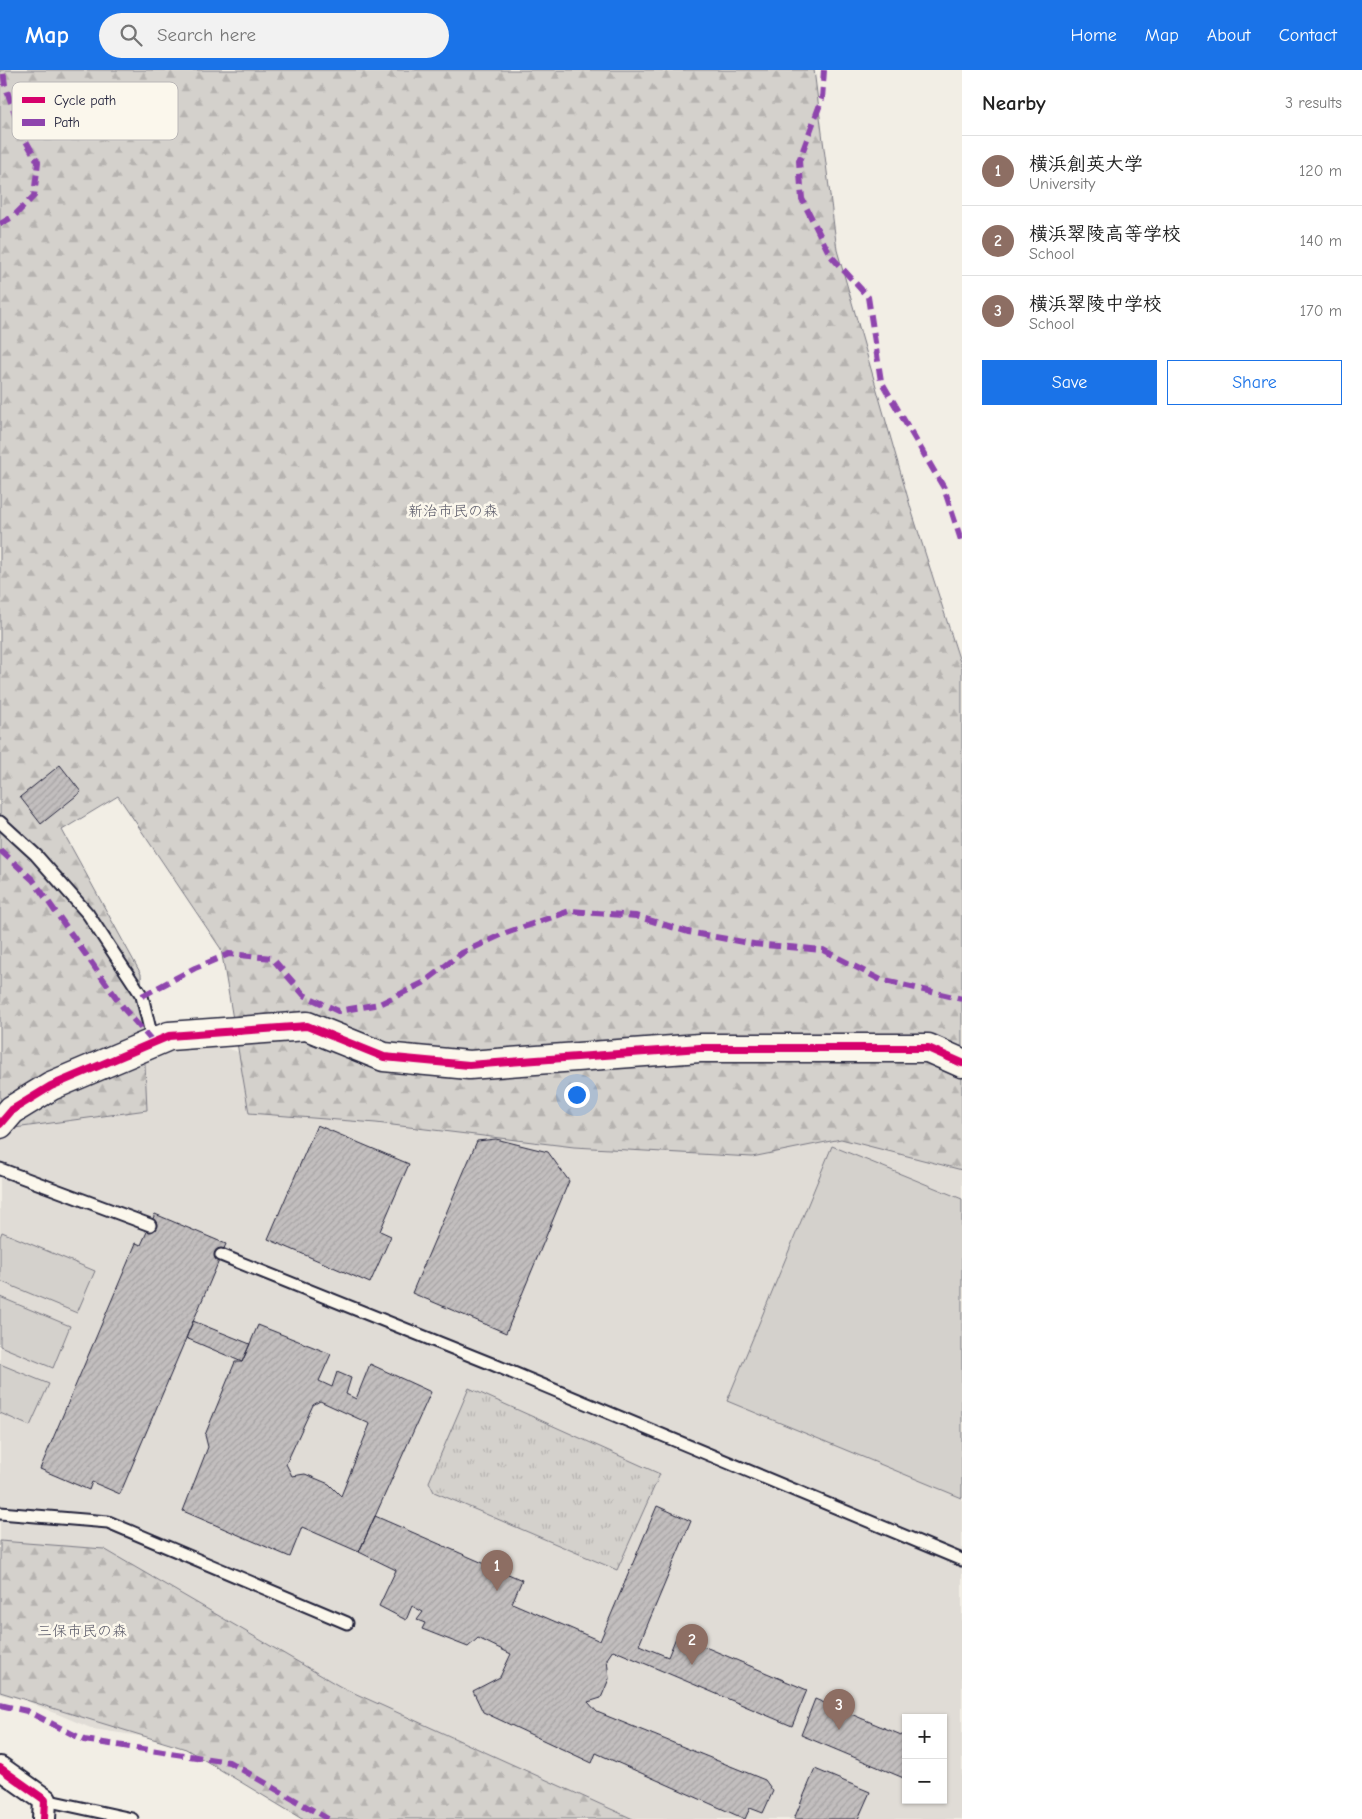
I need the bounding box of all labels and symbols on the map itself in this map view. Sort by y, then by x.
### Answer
legend [12,82,178,140]
text: Cycle path [54,92,116,109]
text: Path [54,114,80,131]
park label: 新治市民の森 [408,502,498,520]
your location [564,1082,590,1108]
pin: 1 [481,1550,513,1591]
park label: 三保市民の森 [37,1622,127,1640]
pin: 2 [676,1624,708,1665]
pin: 3 [823,1689,855,1730]

